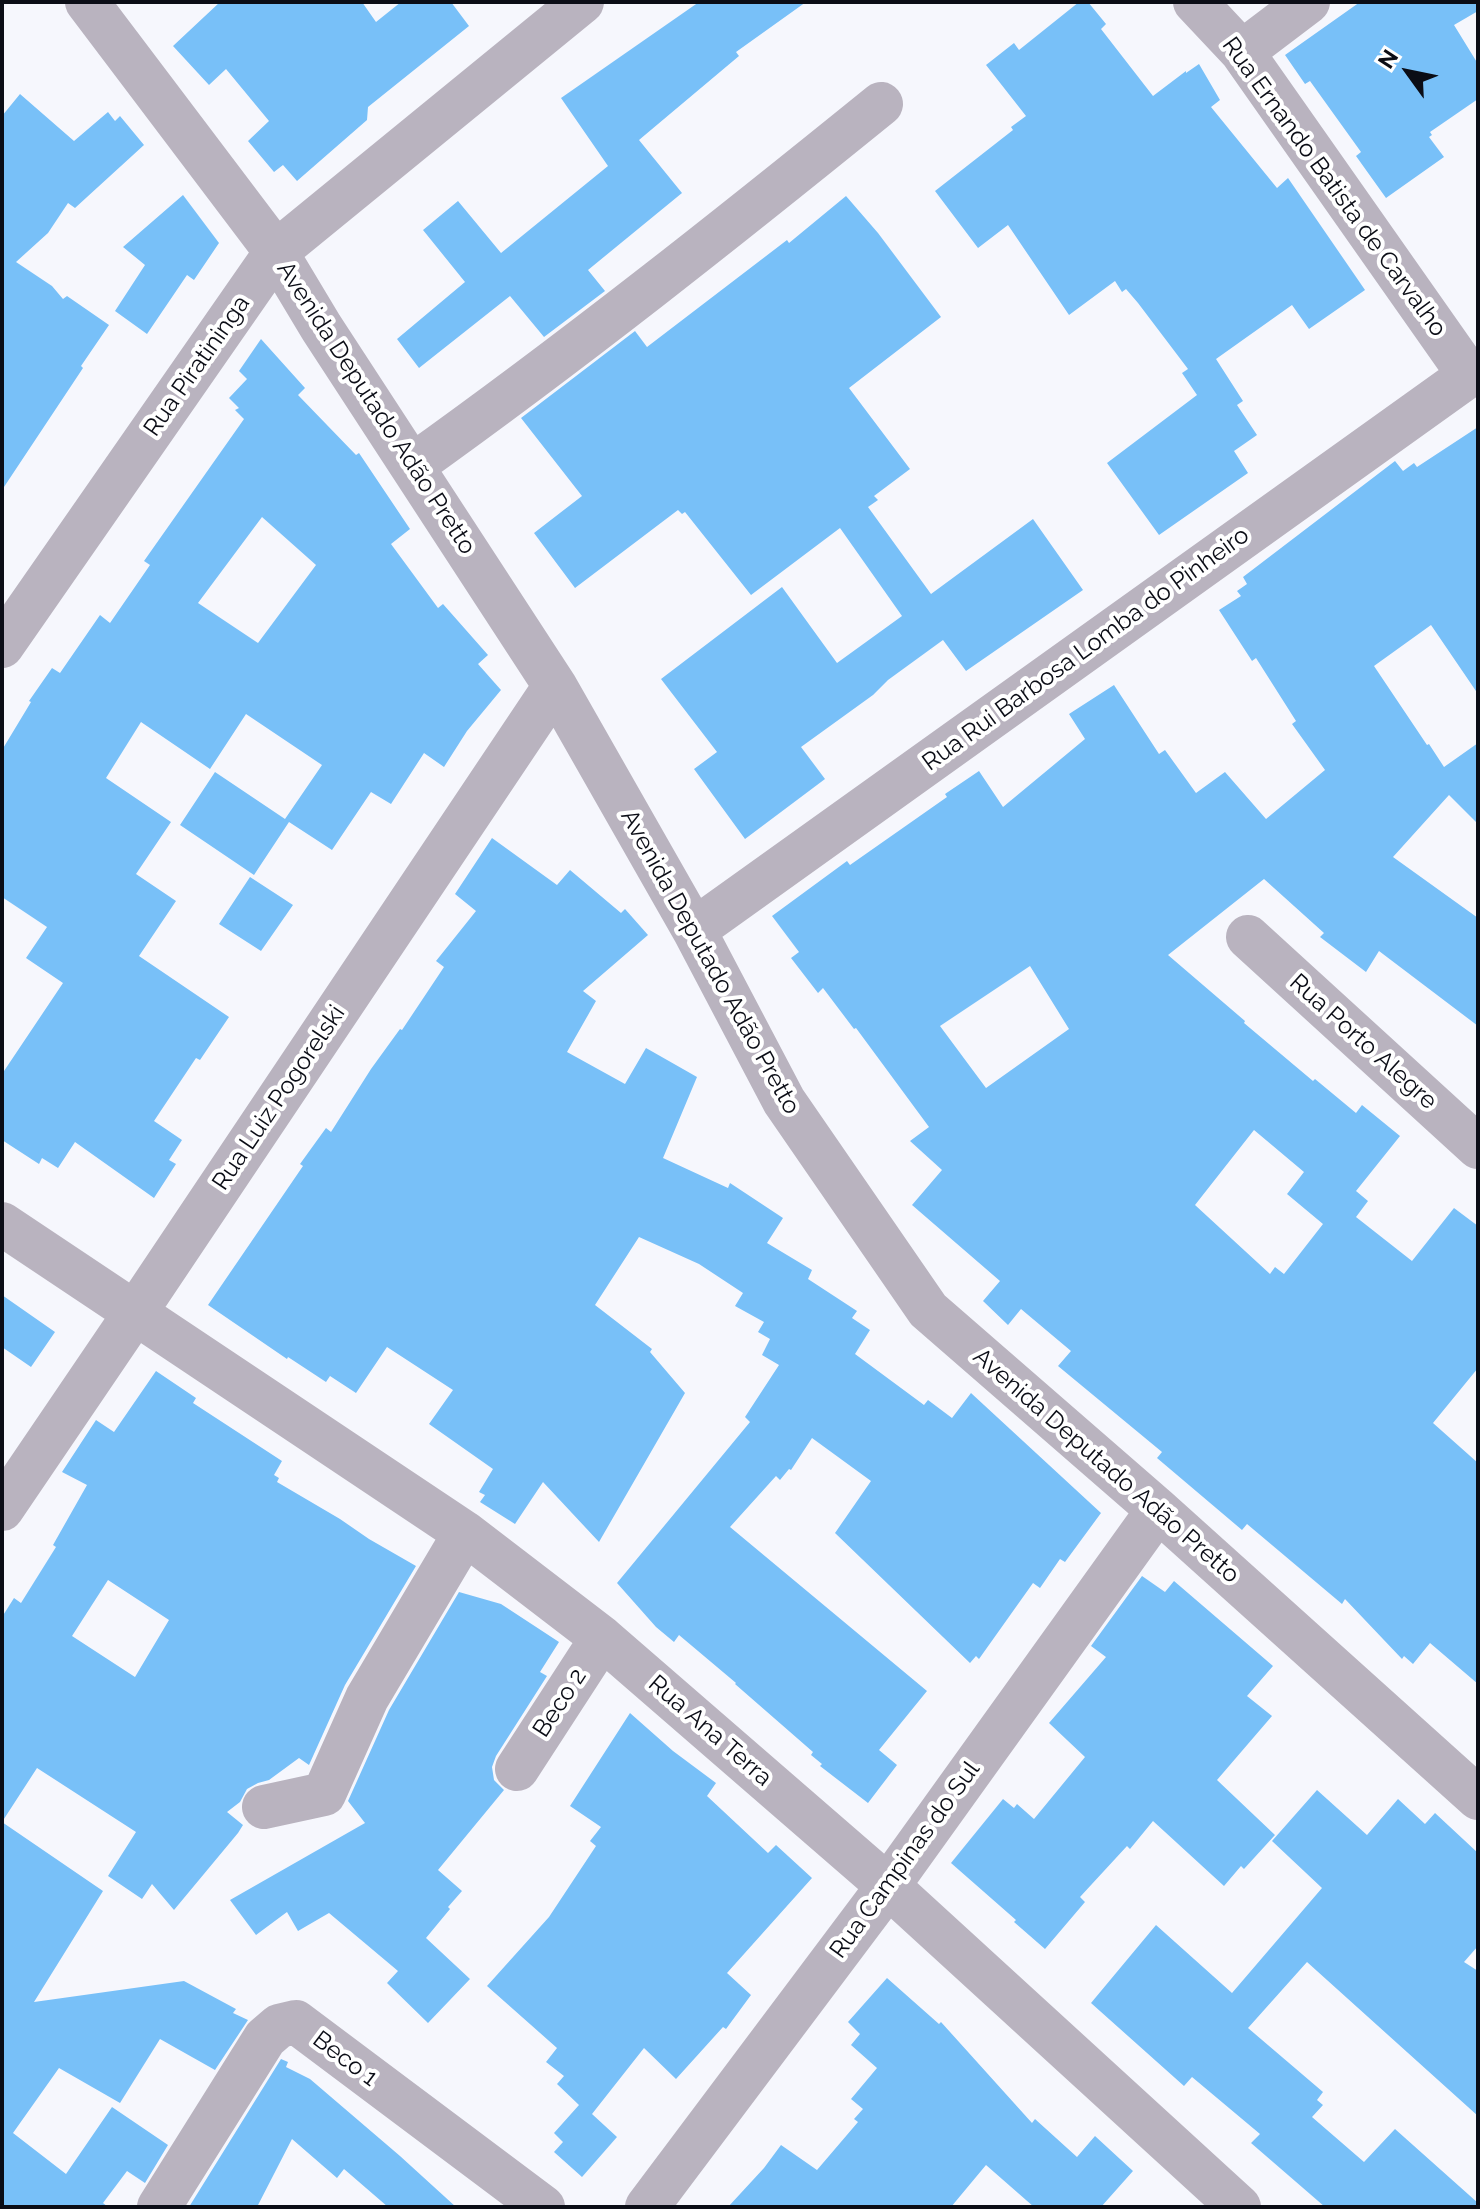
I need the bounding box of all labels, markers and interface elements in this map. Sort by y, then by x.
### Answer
street label: Rua Ernando Batista de Carvalho [1216,32,1452,342]
north arrow [1368,32,1448,112]
text: N [1372,45,1403,73]
street label: Avenida Deputado Adão Pretto [270,256,482,560]
street label: Rua Piratininga [138,290,256,442]
street label: Rua Rui Barbosa Lomba do Pinheiro [917,521,1255,777]
street label: Avenida Deputado Adão Pretto [614,805,806,1119]
street label: Rua Porto Alegre [1283,968,1443,1116]
street label: Rua Luiz Pogorelski [207,1000,351,1196]
street label: Avenida Deputado Adão Pretto [967,1343,1245,1589]
street label: Beco 2 [527,1663,593,1743]
street label: Rua Ana Terra [642,1670,778,1792]
street label: Rua Campinas do Sul [824,1756,986,1964]
street label: Beco 1 [307,2025,383,2093]

